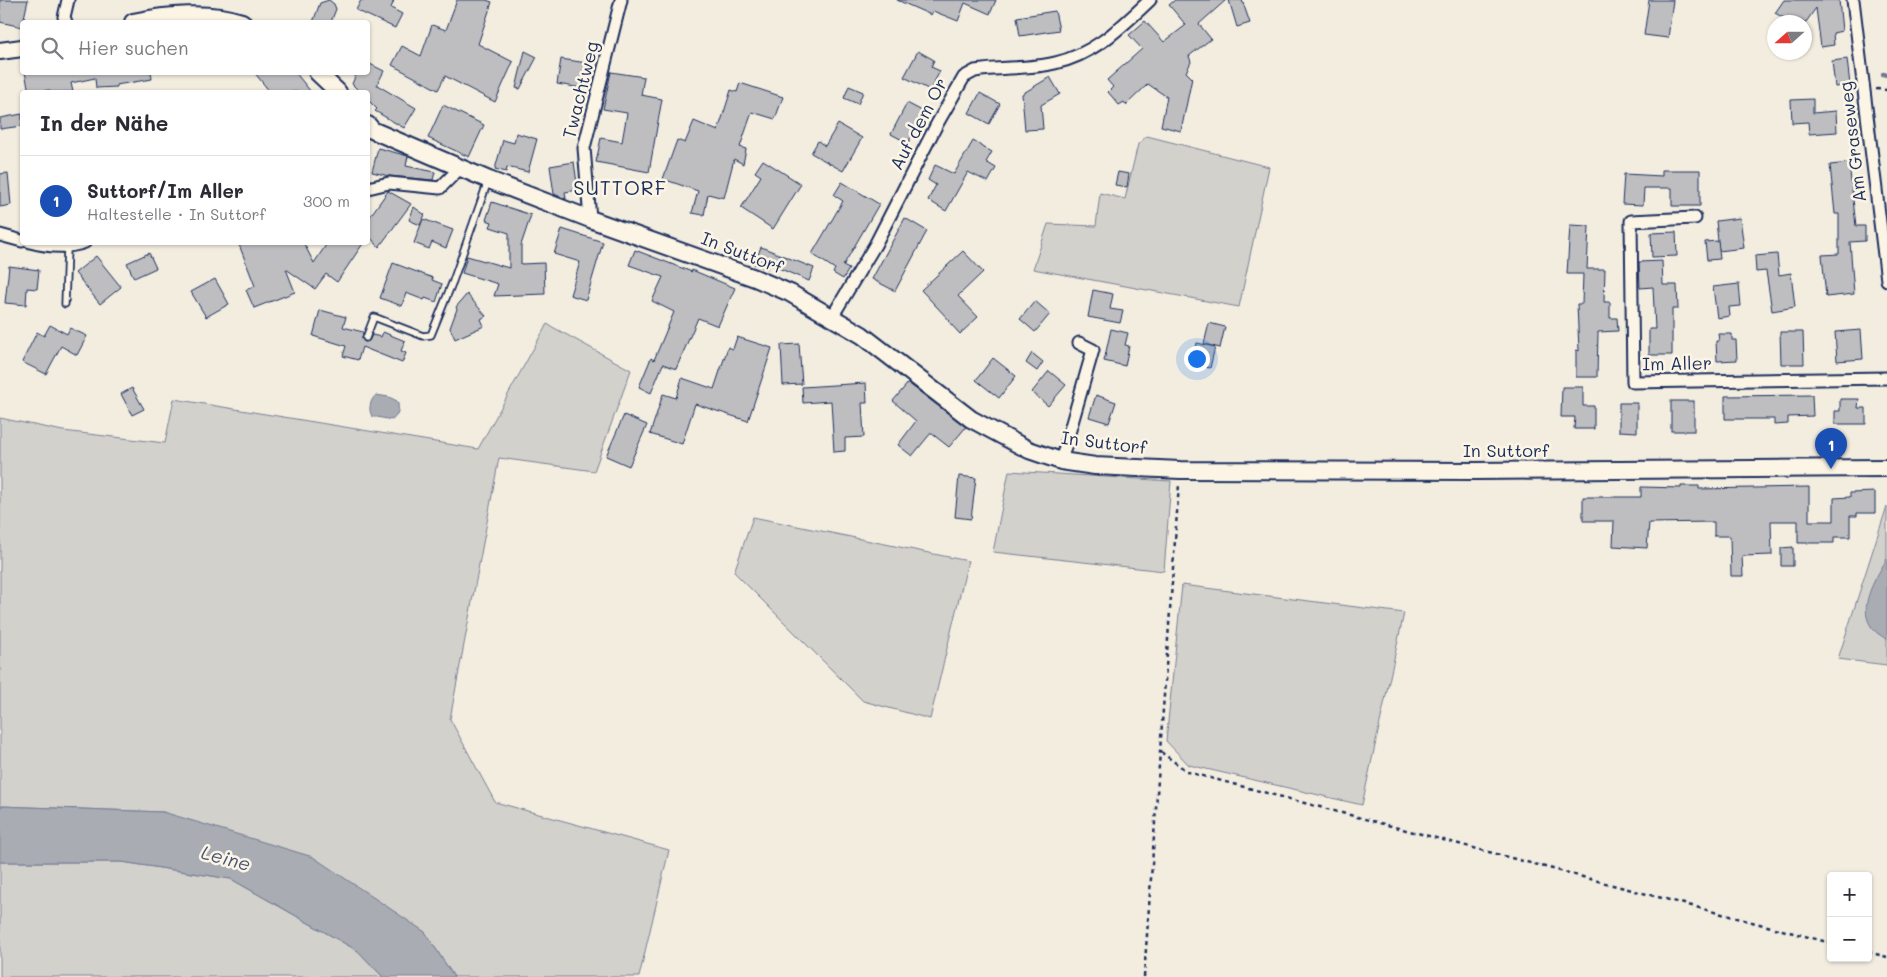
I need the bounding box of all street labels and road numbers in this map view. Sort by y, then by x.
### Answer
street label: Twachtweg [556,39,604,141]
street label: Auf dem Or [884,73,952,174]
street label: Am Graseweg [1833,80,1871,204]
street label: In Suttorf [698,225,788,279]
street label: Im Aller [1642,350,1712,376]
street label: In Suttorf [1060,425,1149,459]
street label: In Suttorf [1463,438,1550,462]

